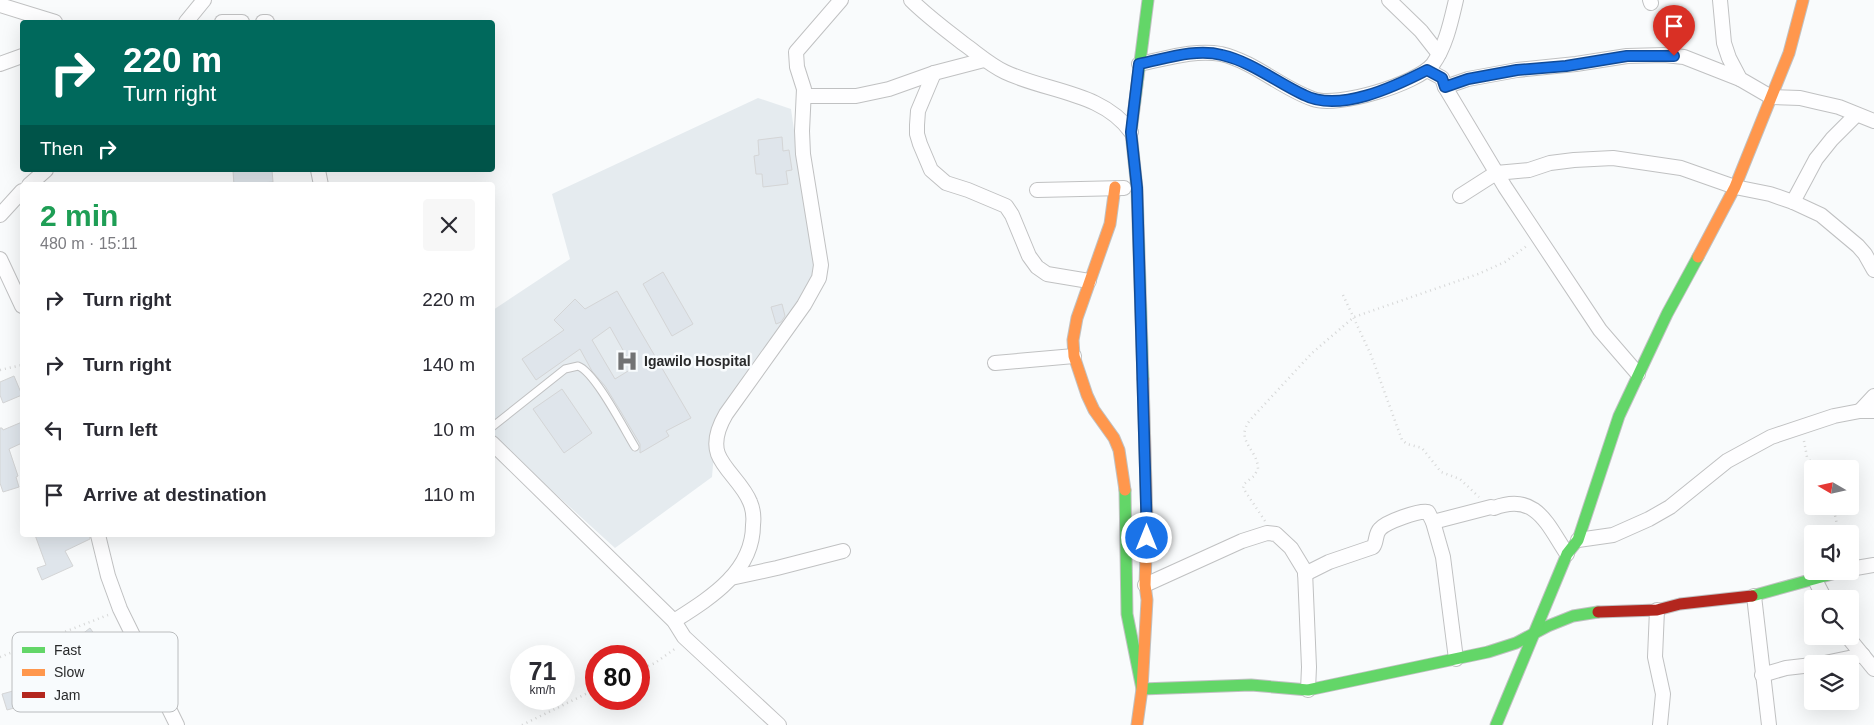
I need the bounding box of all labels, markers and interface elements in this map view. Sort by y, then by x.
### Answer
pin [1653,5,1695,56]
icon: arrive [1660,12,1688,40]
icon: right [40,40,105,105]
text: 220 m [123,40,222,79]
text: Turn right [123,81,216,106]
icon: right [93,135,121,163]
text: Then [40,138,83,159]
text: 2 min [40,199,118,232]
button: close [423,199,475,251]
text: 480 m · 15:11 [40,235,138,252]
icon: right [40,286,68,314]
text: Turn right [83,289,171,310]
text: 220 m [422,289,475,310]
hospital icon: Igawilo Hospital [614,348,640,374]
icon: right [40,351,68,379]
place label: Igawilo Hospital [644,353,751,369]
text: Turn right [83,354,171,375]
text: 140 m [422,354,475,375]
icon: left [40,416,68,444]
text: Turn left [83,419,158,440]
text: 10 m [433,419,475,440]
north arrow [1804,460,1859,515]
map controls [1804,460,1859,710]
icon: arrive [40,481,68,509]
text: Arrive at destination [83,484,267,505]
text: 110 m [424,484,475,505]
position arrow [1120,511,1172,563]
button: sound [1804,525,1859,580]
button: search [1804,590,1859,645]
legend [12,632,178,712]
text: Fast [54,642,81,658]
speed limit sign: 80 [585,645,650,710]
button: layers [1804,655,1859,710]
text: 71 [529,657,556,685]
text: Slow [54,664,85,680]
text: km/h [529,683,556,697]
text: Jam [54,687,80,703]

